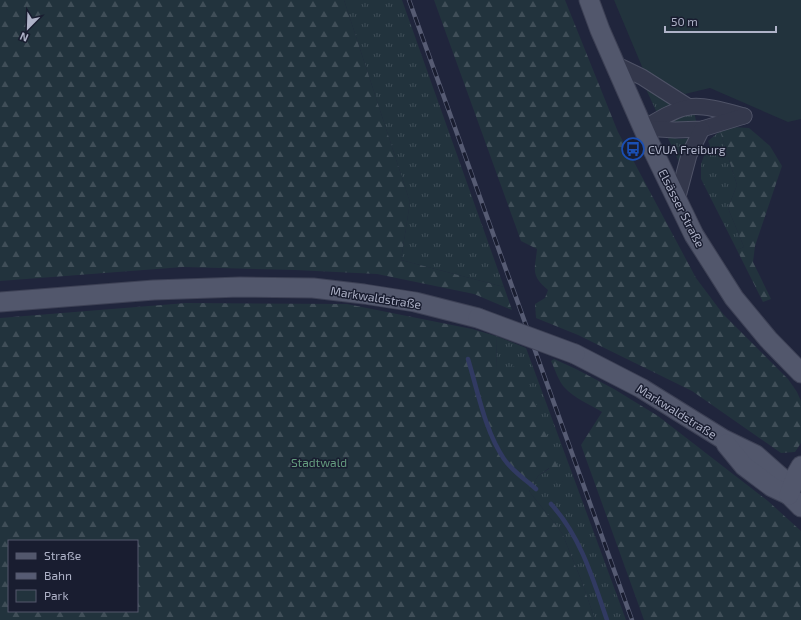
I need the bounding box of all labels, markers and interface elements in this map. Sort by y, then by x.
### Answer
north arrow [8,8,48,48]
scale bar [665,8,776,34]
text: 50 m [671,14,698,28]
text: N [18,30,30,45]
bus stop icon: CVUA Freiburg [620,136,646,162]
place label: CVUA Freiburg [648,142,726,156]
street label: Elsässer Straße [656,166,708,250]
street label: Markwaldstraße [330,283,422,311]
street label: Markwaldstraße [634,381,720,441]
park label: Stadtwald [291,455,347,469]
legend [8,540,138,612]
text: Straße [44,548,81,562]
text: Bahn [44,568,72,582]
text: Park [44,588,69,602]

